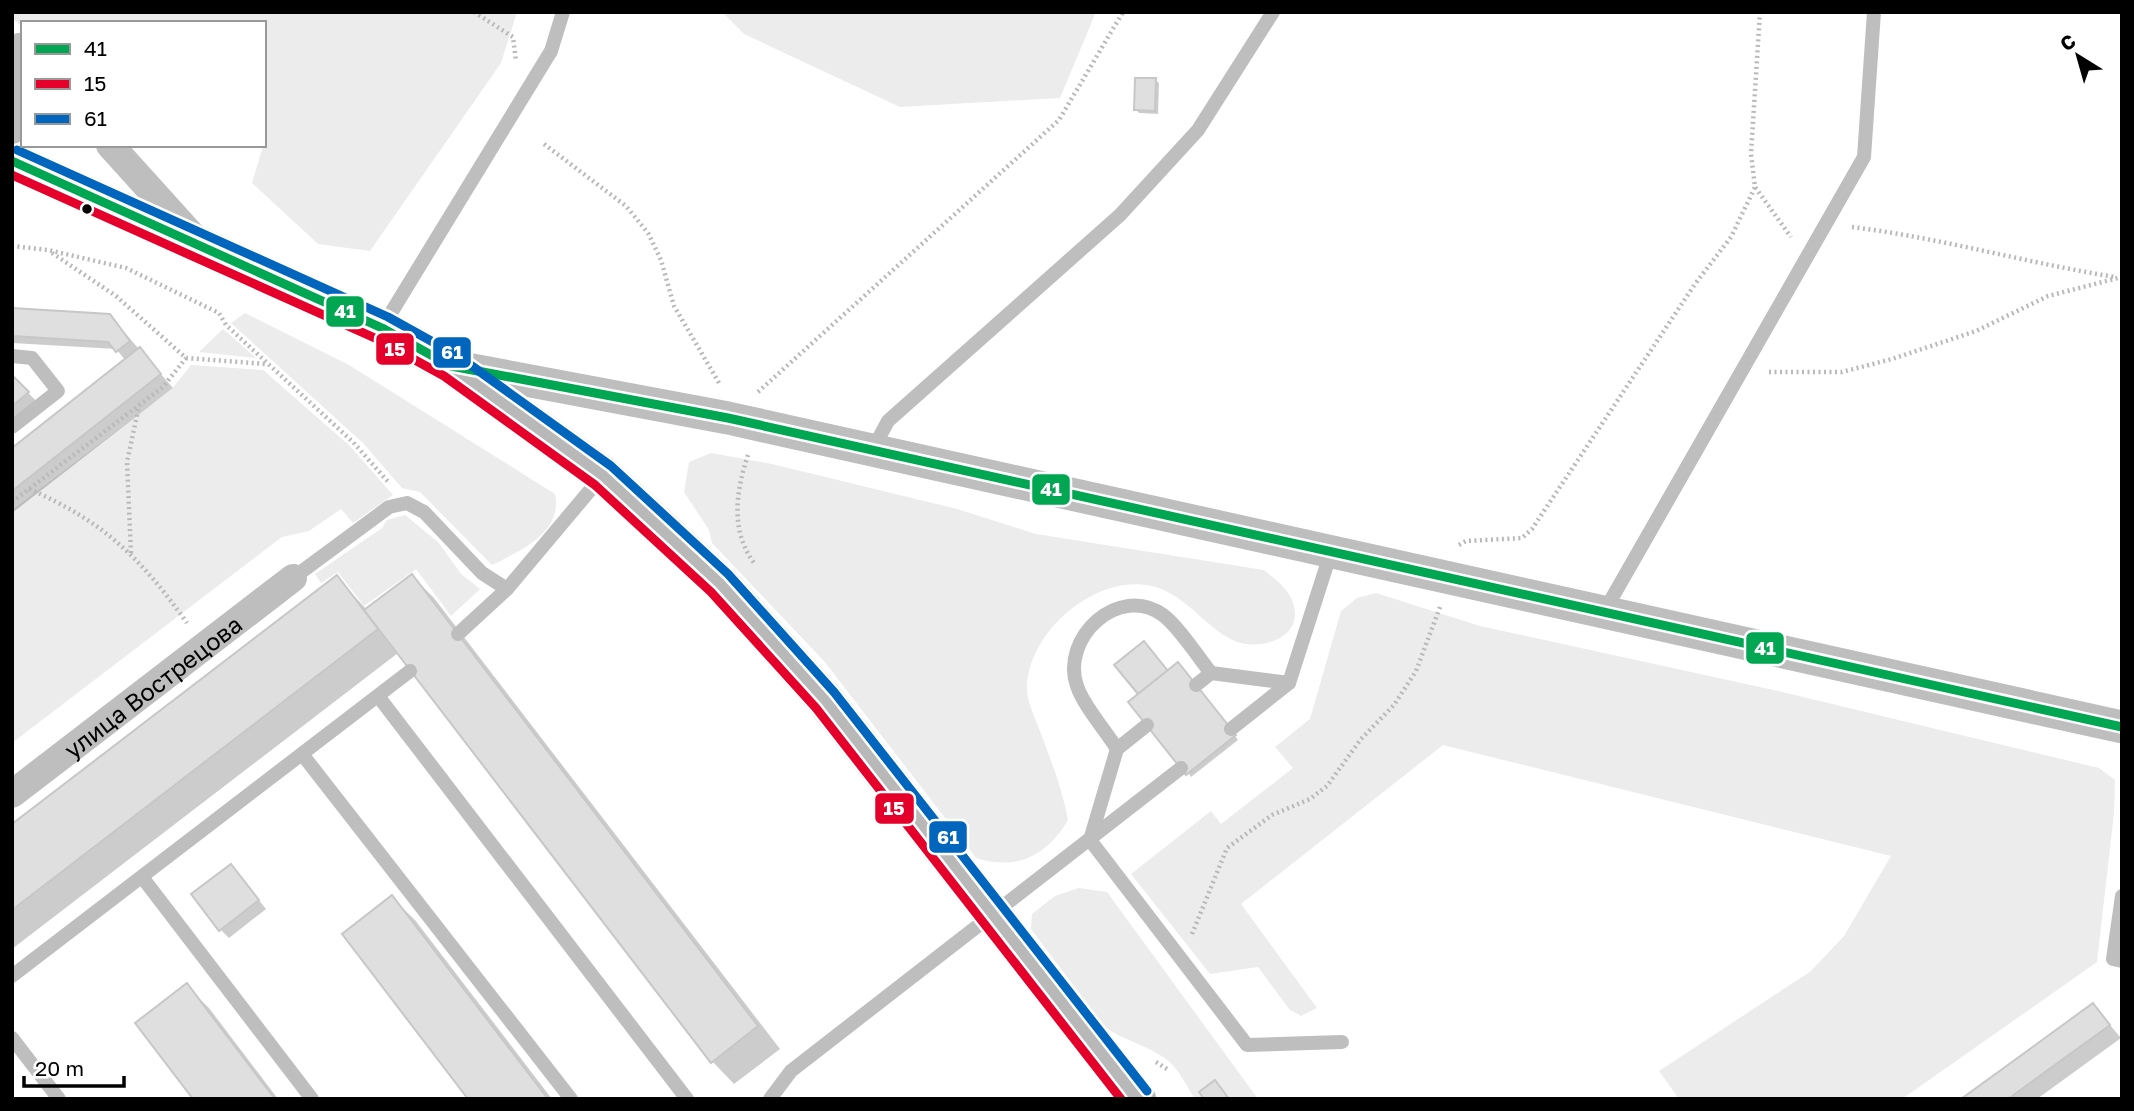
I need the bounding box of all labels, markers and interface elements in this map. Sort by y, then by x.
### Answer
legend [21,21,266,147]
north arrow [2043,21,2113,91]
text: С [2055,29,2080,55]
text: 41 [84,35,107,61]
text: 15 [84,70,106,96]
text: 61 [84,105,107,131]
unlabelled marker [80,202,94,216]
line badge: 41 [325,295,365,328]
text: 41 [334,299,356,322]
line badge: 15 [375,332,415,366]
line badge: 61 [432,336,472,369]
text: 15 [384,337,406,360]
text: 61 [441,340,463,363]
line badge: 41 [1031,473,1071,506]
text: 41 [1040,477,1062,500]
street label: улица Вострецова [58,609,247,764]
line badge: 41 [1745,631,1785,665]
text: 41 [1754,636,1776,659]
line badge: 15 [874,792,915,825]
text: 15 [883,796,905,819]
line badge: 61 [928,820,968,854]
text: 61 [937,825,959,848]
scale bar [24,1044,124,1088]
text: 20 m [35,1055,84,1081]

